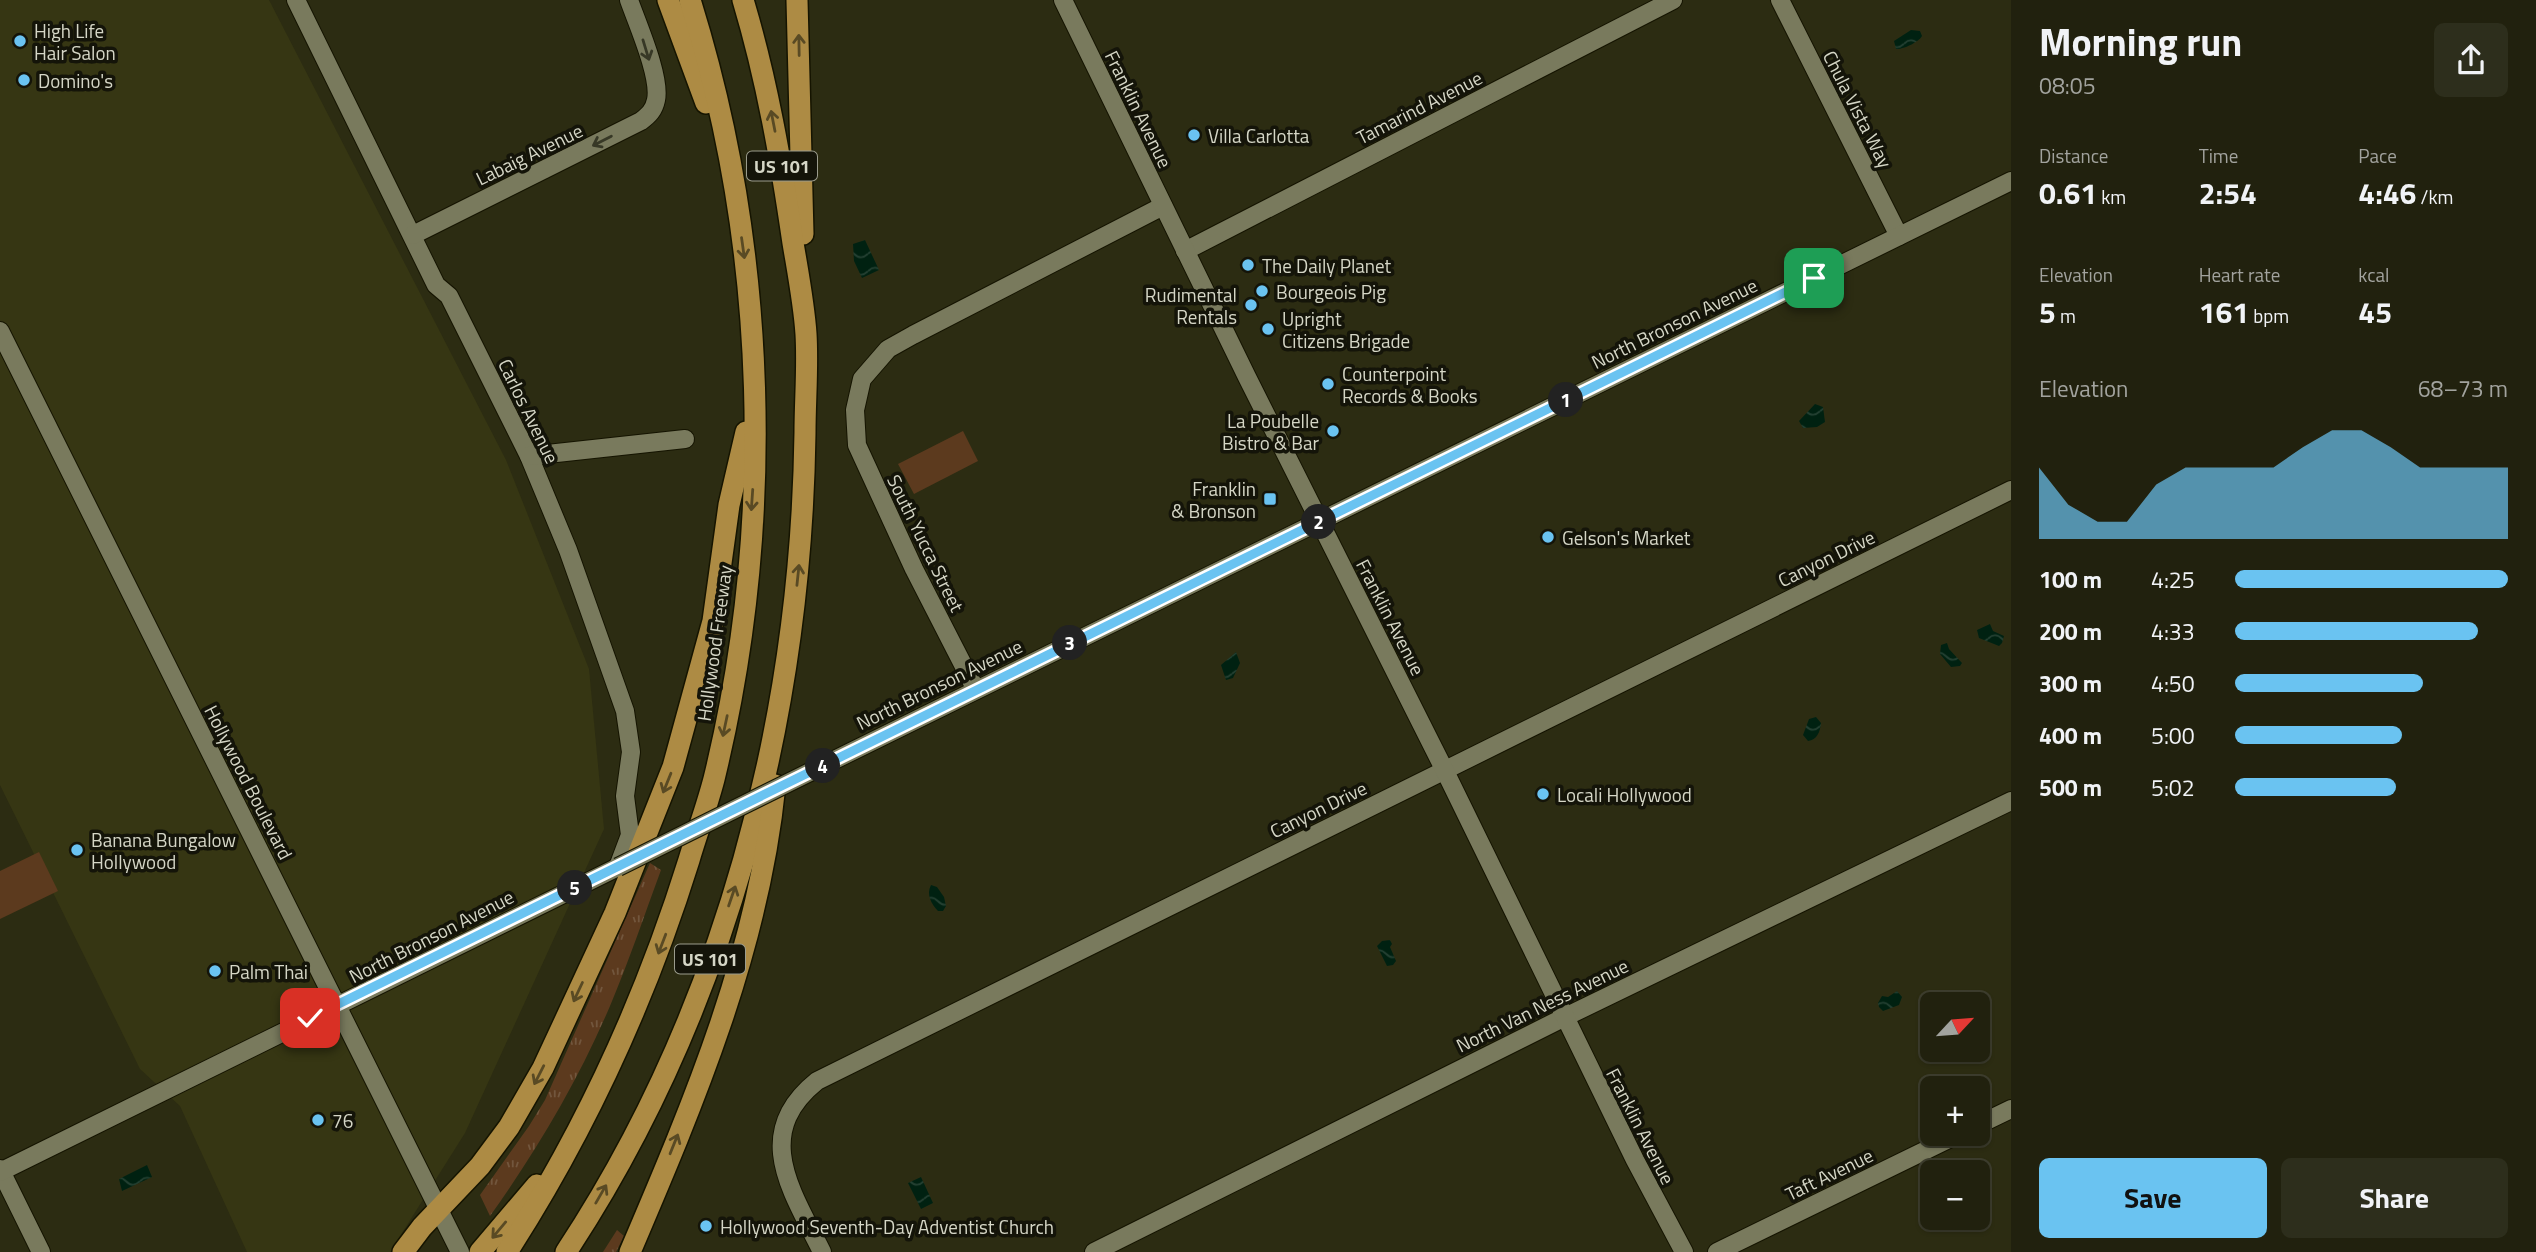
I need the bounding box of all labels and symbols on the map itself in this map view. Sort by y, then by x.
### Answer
place label: High Life Hair Salon [34,16,116,67]
marker: High Life Hair Salon [12,33,28,49]
one-way arrow [792,34,805,57]
one-way arrow [641,39,654,61]
street label: Franklin Avenue [1098,45,1180,173]
street label: Chula Vista Way [1816,45,1900,173]
street label: Tamarind Avenue [1351,63,1487,151]
place label: Domino's [38,66,113,95]
marker: Domino's [16,72,32,88]
one-way arrow [766,110,779,133]
street label: Labaig Avenue [471,116,587,192]
place label: Villa Carlotta [1208,121,1310,150]
marker: Villa Carlotta [1186,127,1202,143]
one-way arrow [592,134,613,148]
road number: US 101 [747,152,817,181]
one-way arrow [737,236,750,259]
pin [1784,248,1844,308]
place label: The Daily Planet [1262,251,1392,280]
marker: The Daily Planet [1240,257,1256,273]
street label: North Bronson Avenue [1586,270,1762,376]
place label: Bourgeois Pig [1276,277,1386,306]
place label: Rudimental Rentals [1145,280,1237,331]
marker: Bourgeois Pig [1254,283,1270,299]
marker: Rudimental Rentals [1243,297,1259,313]
place label: Upright Citizens Brigade [1282,304,1410,355]
marker: Upright Citizens Brigade [1260,321,1276,337]
street label: Carlos Avenue [491,354,567,468]
place label: Counterpoint Records & Books [1342,359,1478,410]
marker: Counterpoint Records & Books [1320,376,1336,392]
pin: 1 [1548,382,1584,418]
place label: La Poubelle Bistro & Bar [1222,406,1319,457]
marker: La Poubelle Bistro & Bar [1325,423,1341,439]
street label: South Yucca Street [880,469,972,617]
place label: Franklin & Bronson [1171,474,1256,525]
one-way arrow [746,489,759,512]
marker: Franklin & Bronson [1262,491,1278,507]
pin: 2 [1302,504,1336,540]
street label: Canyon Drive [1772,522,1880,594]
place label: Gelson's Market [1562,523,1691,552]
marker: Gelson's Market [1540,529,1556,545]
street label: Franklin Avenue [1349,554,1433,680]
street label: Hollywood Freeway [689,563,739,723]
one-way arrow [791,564,804,586]
pin: 3 [1052,626,1088,660]
street label: North Bronson Avenue [851,631,1027,737]
street label: Hollywood Boulevard [198,700,300,864]
one-way arrow [718,714,732,737]
pin: 4 [806,748,840,784]
one-way arrow [659,772,672,794]
street label: Canyon Drive [1264,773,1372,845]
place label: Locali Hollywood [1557,780,1692,809]
marker: Locali Hollywood [1535,786,1551,802]
place label: Banana Bungalow Hollywood [91,825,236,876]
marker: Banana Bungalow Hollywood [69,842,85,858]
pin: 5 [558,870,592,906]
street label: North Bronson Avenue [344,882,518,990]
one-way arrow [726,885,739,907]
one-way arrow [654,933,667,955]
road number: US 101 [675,944,745,974]
street label: North Van Ness Avenue [1451,951,1633,1059]
place label: Palm Thai [229,957,308,986]
marker: Palm Thai [207,963,223,979]
one-way arrow [570,982,583,1003]
pin [280,988,340,1048]
north arrow [1920,992,1990,1062]
street label: Franklin Avenue [1599,1063,1683,1189]
one-way arrow [532,1064,546,1085]
place label: 76 [332,1106,353,1135]
marker: 76 [310,1112,326,1128]
one-way arrow [669,1133,682,1155]
street label: Taft Avenue [1780,1140,1878,1208]
one-way arrow [595,1184,609,1204]
place label: Hollywood Seventh-Day Adventist Church [720,1212,1054,1241]
marker: Hollywood Seventh-Day Adventist Church [698,1218,714,1234]
one-way arrow [491,1220,507,1238]

